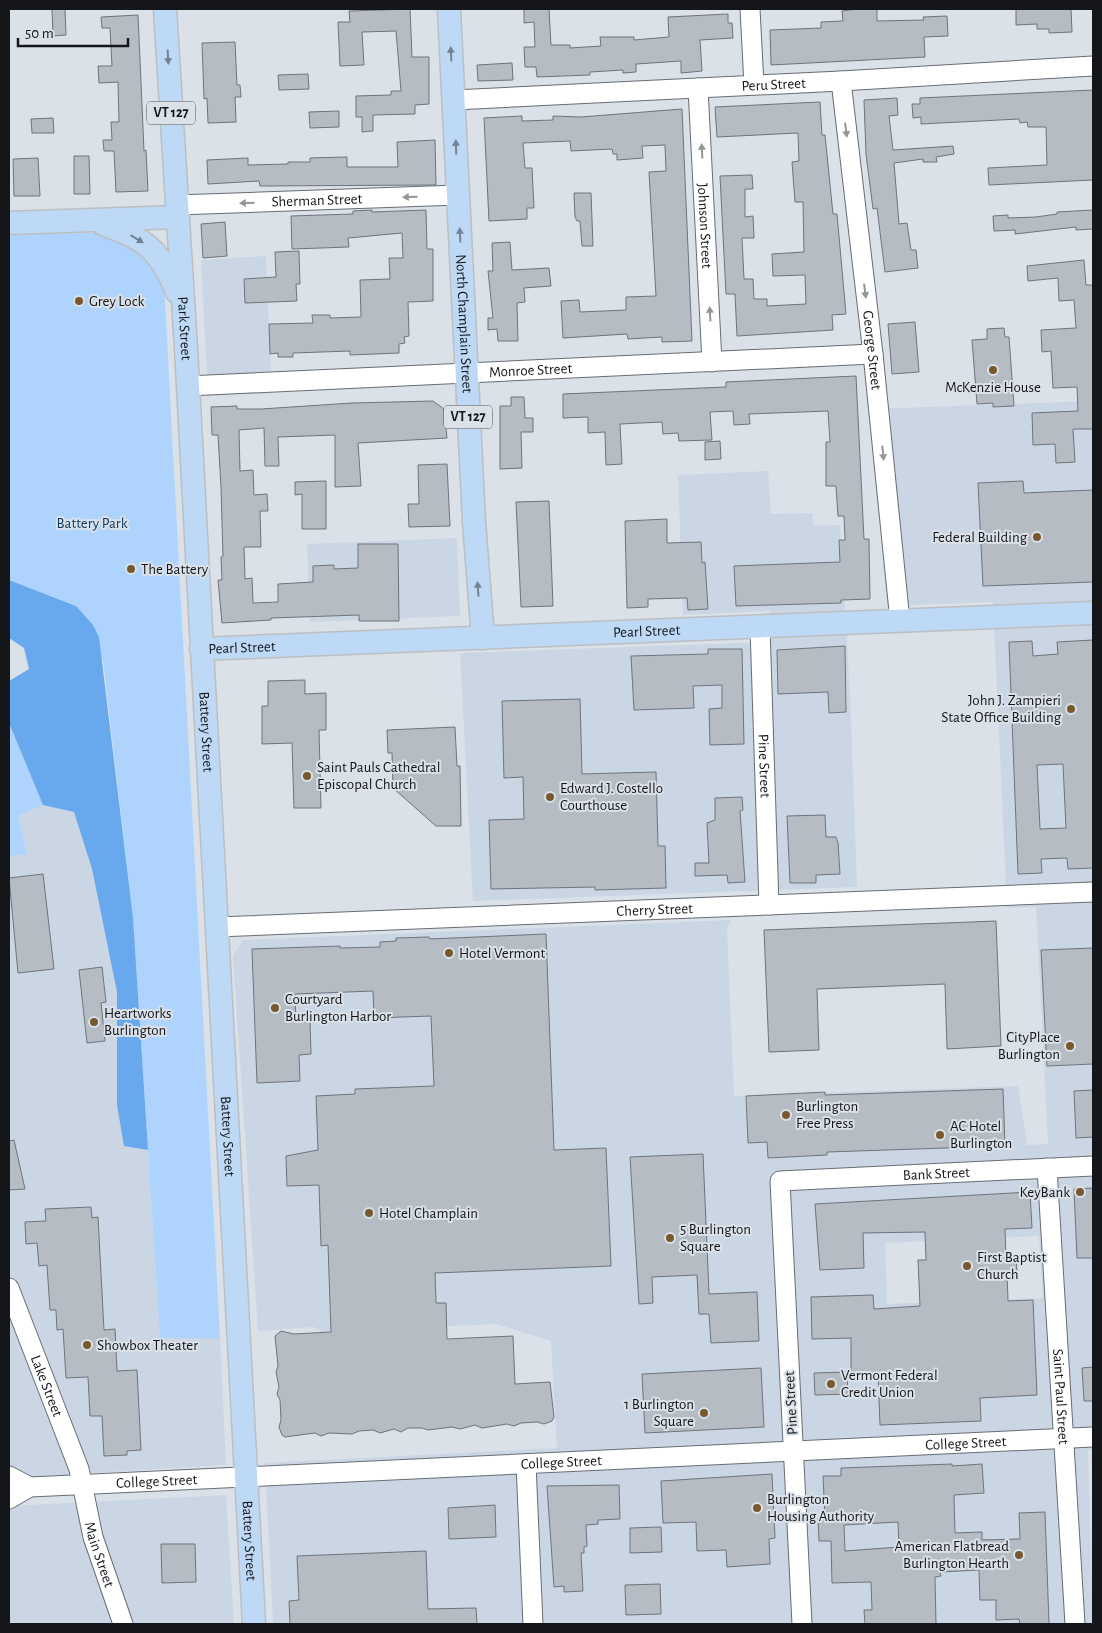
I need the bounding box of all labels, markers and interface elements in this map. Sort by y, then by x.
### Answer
scale bar [18,15,128,47]
text: 50 m [25,26,54,41]
one-way arrow [447,46,455,62]
one-way arrow [164,50,172,66]
street label: Peru Street [741,75,806,93]
road number: VT 127 [147,102,195,125]
one-way arrow [842,122,850,138]
one-way arrow [452,139,460,155]
one-way arrow [697,143,705,159]
street label: Johnson Street [695,183,715,269]
street label: Sherman Street [271,191,363,209]
one-way arrow [401,193,417,201]
one-way arrow [239,199,255,207]
one-way arrow [456,226,464,242]
one-way arrow [131,234,144,243]
street label: North Champlain Street [453,254,475,394]
one-way arrow [861,283,869,299]
place label: Grey Lock [89,294,144,309]
marker: Grey Lock [73,295,85,307]
street label: Park Street [175,296,194,361]
one-way arrow [705,305,713,321]
street label: George Street [860,310,884,391]
street label: Monroe Street [489,361,573,379]
marker: McKenzie House [987,364,999,376]
place label: McKenzie House [945,380,1041,395]
road number: VT 127 [444,406,492,428]
one-way arrow [879,445,887,461]
park label: Battery Park [56,516,128,531]
place label: Federal Building [932,530,1028,545]
marker: Federal Building [1031,531,1043,543]
place label: The Battery [141,562,209,577]
marker: The Battery [125,563,137,575]
one-way arrow [474,581,482,597]
street label: Pearl Street [613,622,681,640]
street label: Pearl Street [208,638,276,656]
street label: Battery Street [197,691,216,773]
place label: John J. Zampieri State Office Building [941,693,1062,725]
marker: John J. Zampieri State Office Building [1065,703,1077,715]
street label: Pine Street [756,734,773,798]
place label: Saint Pauls Cathedral Episcopal Church [317,760,440,792]
marker: Saint Pauls Cathedral Episcopal Church [301,770,313,782]
place label: Edward J. Costello Courthouse [560,781,663,813]
marker: Edward J. Costello Courthouse [544,791,556,803]
street label: Cherry Street [616,900,693,919]
place label: Hotel Vermont [459,946,546,961]
marker: Hotel Vermont [443,947,455,959]
place label: Courtyard Burlington Harbor [285,992,391,1024]
marker: Courtyard Burlington Harbor [269,1002,281,1014]
place label: Heartworks Burlington [104,1006,172,1038]
marker: Heartworks Burlington [88,1016,100,1028]
place label: CityPlace Burlington [998,1030,1060,1062]
marker: CityPlace Burlington [1064,1040,1076,1052]
street label: Battery Street [218,1096,238,1177]
place label: Burlington Free Press [796,1099,858,1131]
marker: Burlington Free Press [780,1109,792,1121]
place label: AC Hotel Burlington [950,1119,1012,1151]
marker: AC Hotel Burlington [934,1129,946,1141]
street label: Bank Street [902,1164,970,1183]
place label: KeyBank [1019,1185,1070,1200]
marker: KeyBank [1074,1186,1086,1198]
place label: Hotel Champlain [379,1206,478,1221]
marker: Hotel Champlain [363,1207,375,1219]
place label: 5 Burlington Square [680,1222,751,1254]
marker: 5 Burlington Square [664,1232,676,1244]
place label: First Baptist Church [977,1250,1046,1282]
marker: First Baptist Church [961,1260,973,1272]
place label: Showbox Theater [97,1338,198,1353]
marker: Showbox Theater [81,1339,93,1351]
street label: Saint Paul Street [1051,1348,1071,1445]
street label: Lake Street [28,1353,66,1419]
place label: Vermont Federal Credit Union [841,1368,938,1400]
street label: Pine Street [782,1371,800,1435]
marker: Vermont Federal Credit Union [825,1378,837,1390]
place label: 1 Burlington Square [624,1397,694,1429]
marker: 1 Burlington Square [698,1407,710,1419]
street label: College Street [925,1434,1007,1452]
street label: College Street [520,1453,602,1471]
street label: College Street [116,1472,198,1490]
place label: Burlington Housing Authority [767,1492,875,1524]
street label: Battery Street [240,1500,259,1581]
marker: Burlington Housing Authority [751,1502,763,1514]
street label: Main Street [83,1520,117,1589]
place label: American Flatbread Burlington Hearth [895,1539,1009,1571]
marker: American Flatbread Burlington Hearth [1013,1549,1025,1561]

